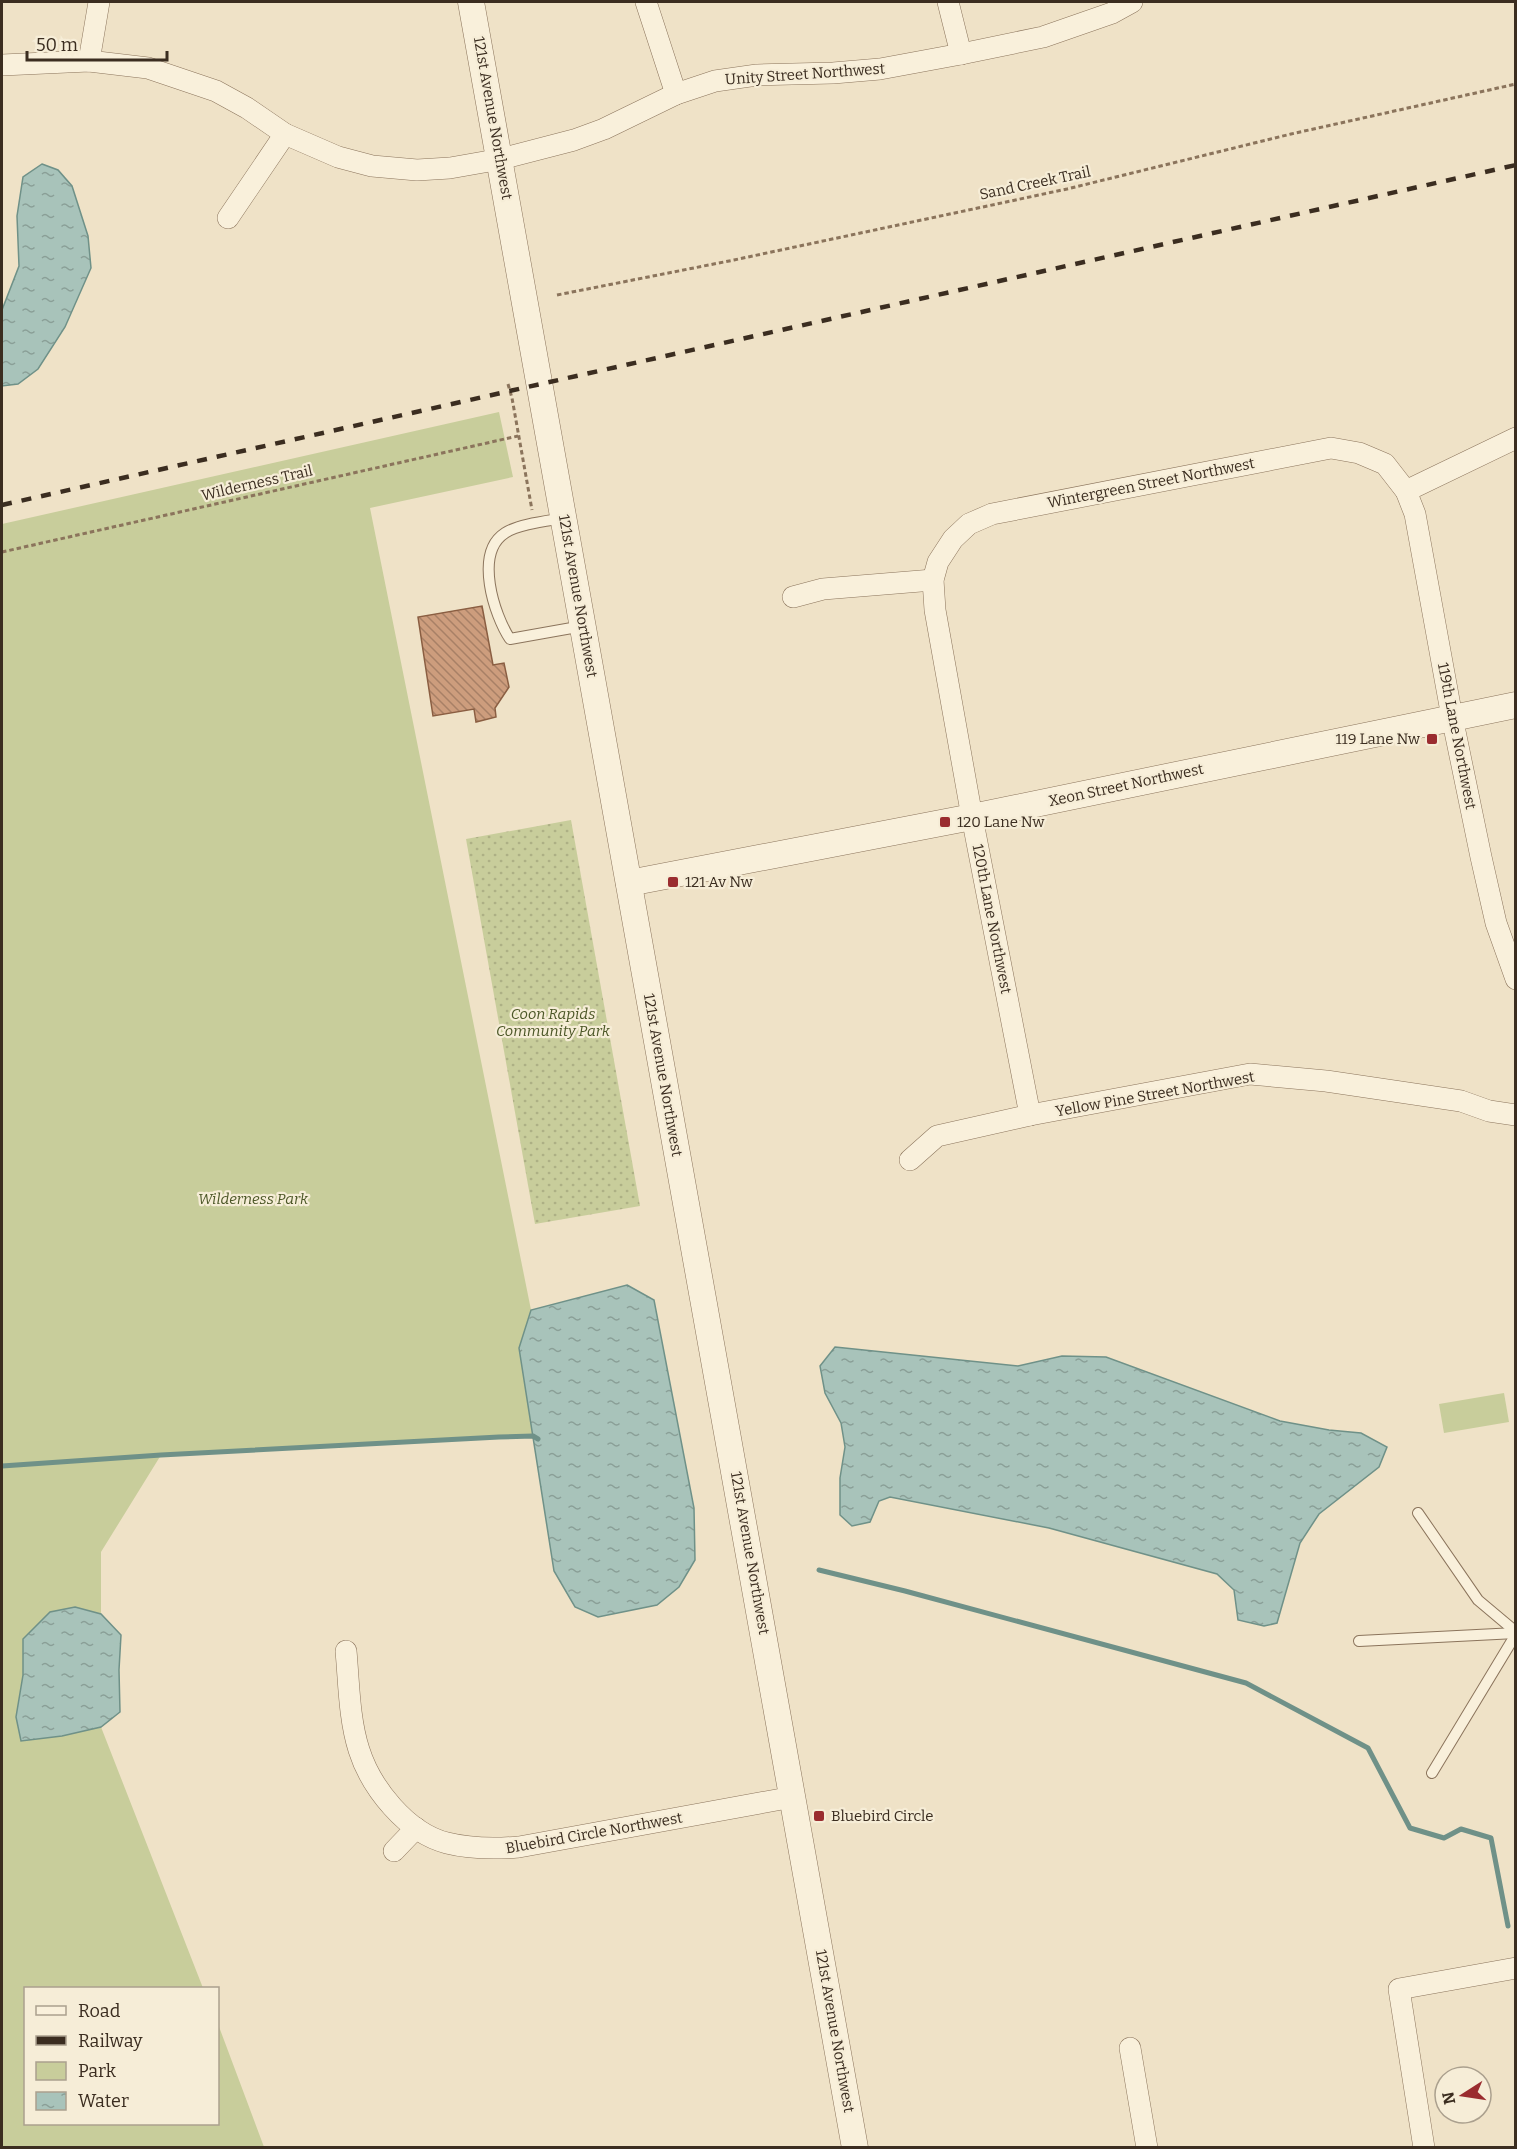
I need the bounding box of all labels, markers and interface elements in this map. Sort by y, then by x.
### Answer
scale bar [27,24,166,62]
text: 50 m [36,34,78,56]
street label: 121st Avenue Northwest [470,35,516,202]
street label: Unity Street Northwest [724,59,886,89]
street label: Sand Creek Trail [978,162,1092,204]
street label: Wintergreen Street Northwest [1046,454,1257,512]
street label: Wilderness Trail [200,461,314,505]
street label: 121st Avenue Northwest [555,513,601,680]
street label: 119th Lane Northwest [1434,661,1480,812]
place label: 119 Lane Nw [1335,730,1421,748]
marker: 119 Lane Nw [1425,732,1439,746]
street label: Xeon Street Northwest [1047,760,1206,810]
place label: 120 Lane Nw [957,813,1045,831]
marker: 120 Lane Nw [938,815,952,829]
street label: 120th Lane Northwest [969,843,1015,996]
place label: 121 Av Nw [685,873,754,891]
marker: 121 Av Nw [666,875,680,889]
street label: 121st Avenue Northwest [640,992,686,1159]
park label: Coon Rapids Community Park [496,1005,611,1040]
street label: Yellow Pine Street Northwest [1054,1068,1256,1120]
park label: Wilderness Park [198,1190,309,1208]
street label: 121st Avenue Northwest [727,1470,773,1637]
place label: Bluebird Circle [831,1807,934,1825]
street label: Bluebird Circle Northwest [504,1808,684,1857]
marker: Bluebird Circle [812,1809,826,1823]
street label: 121st Avenue Northwest [812,1948,858,2115]
legend [24,1987,219,2125]
text: Road [78,2000,121,2022]
text: Railway [78,2030,143,2052]
text: Park [78,2060,117,2082]
north arrow [1433,2065,1493,2125]
text: Water [78,2090,129,2112]
text: N [1438,2090,1459,2106]

